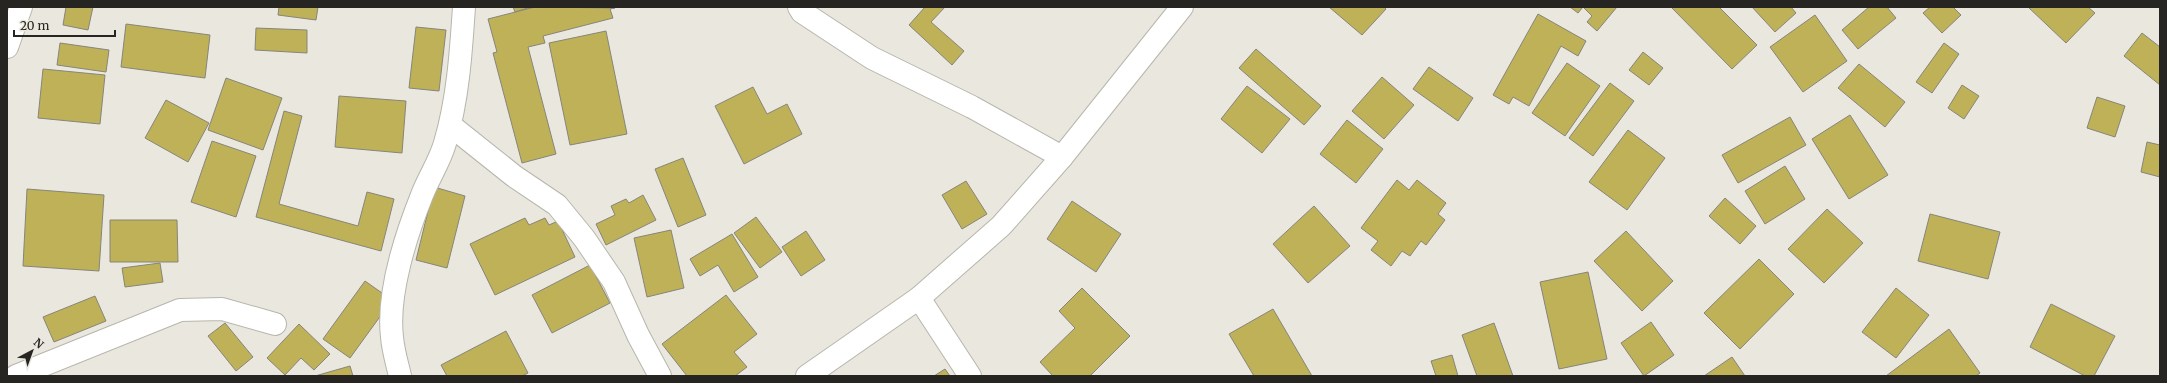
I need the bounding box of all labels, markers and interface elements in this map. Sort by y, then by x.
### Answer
scale bar [14,12,115,38]
text: 20 m [20,18,49,33]
north arrow [12,331,52,371]
text: N [31,335,47,352]

